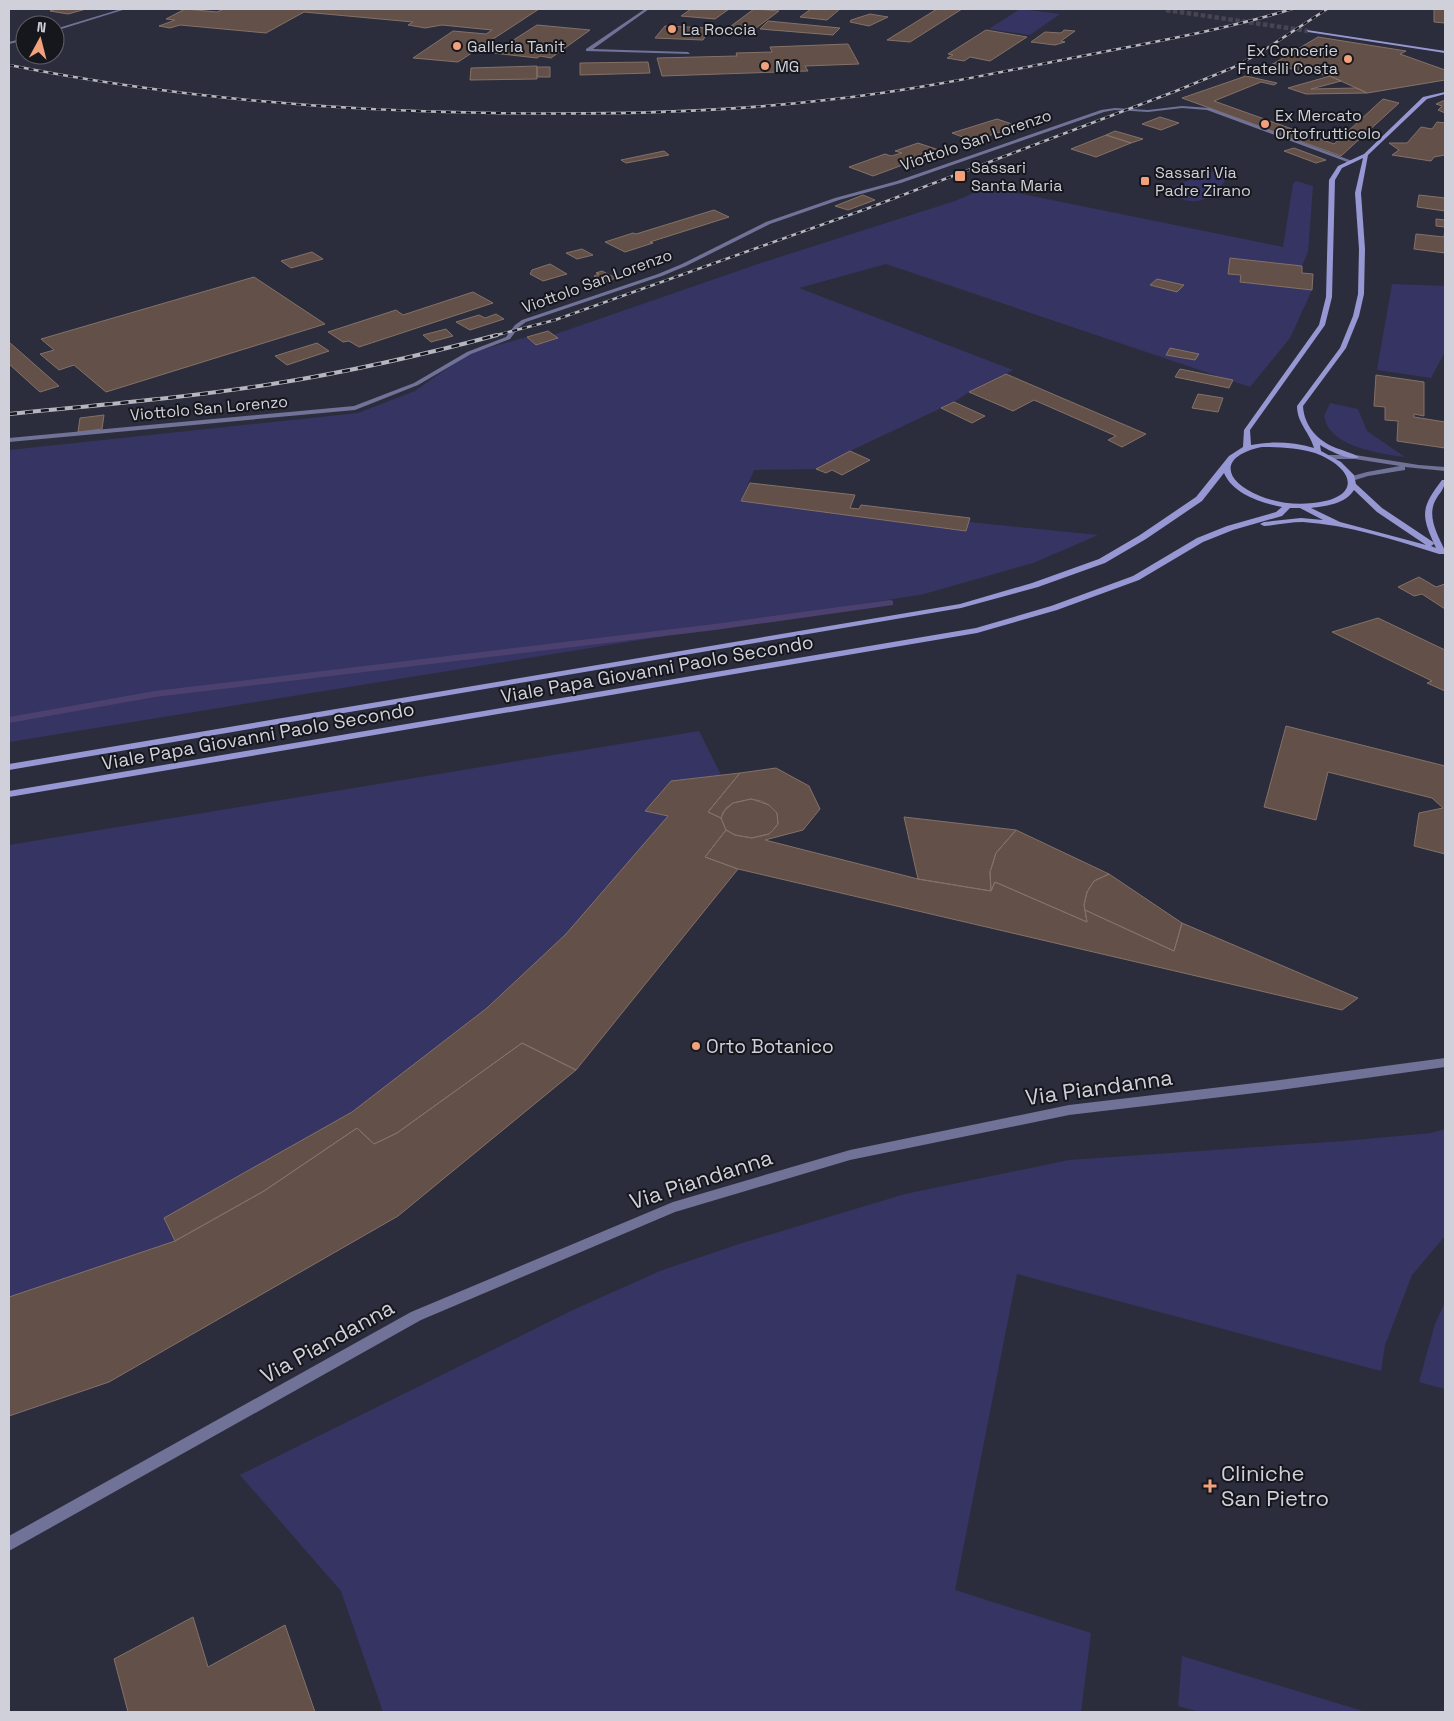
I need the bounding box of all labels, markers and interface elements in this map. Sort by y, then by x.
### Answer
north arrow [15,15,65,65]
text: N [36,18,47,37]
place label: La Roccia [682,19,756,40]
marker: La Roccia [666,23,678,35]
place label: Galleria Tanit [467,36,565,57]
marker: Galleria Tanit [451,40,463,52]
place label: Ex Concerie Fratelli Costa [1238,40,1338,79]
marker: Ex Concerie Fratelli Costa [1342,53,1354,65]
place label: MG [775,56,799,77]
marker: MG [759,60,771,72]
street label: Viottolo San Lorenzo [898,104,1054,176]
place label: Ex Mercato Ortofrutticolo [1275,105,1381,144]
marker: Ex Mercato Ortofrutticolo [1259,118,1271,130]
place label: Sassari Santa Maria [971,157,1062,196]
place label: Sassari Via Padre Zirano [1155,162,1251,201]
marker: Sassari Santa Maria [953,169,967,183]
marker: Sassari Via Padre Zirano [1139,175,1151,187]
street label: Viottolo San Lorenzo [519,244,675,318]
street label: Viottolo San Lorenzo [129,391,289,425]
street label: Viale Papa Giovanni Paolo Secondo [499,629,815,709]
street label: Viale Papa Giovanni Paolo Secondo [100,696,416,776]
place label: Orto Botanico [706,1034,834,1059]
marker: Orto Botanico [690,1040,702,1052]
street label: Via Piandanna [1024,1063,1175,1111]
street label: Via Piandanna [626,1143,776,1215]
street label: Via Piandanna [255,1293,399,1389]
place label: Cliniche San Pietro [1221,1459,1329,1512]
marker: Cliniche San Pietro [1203,1479,1217,1493]

